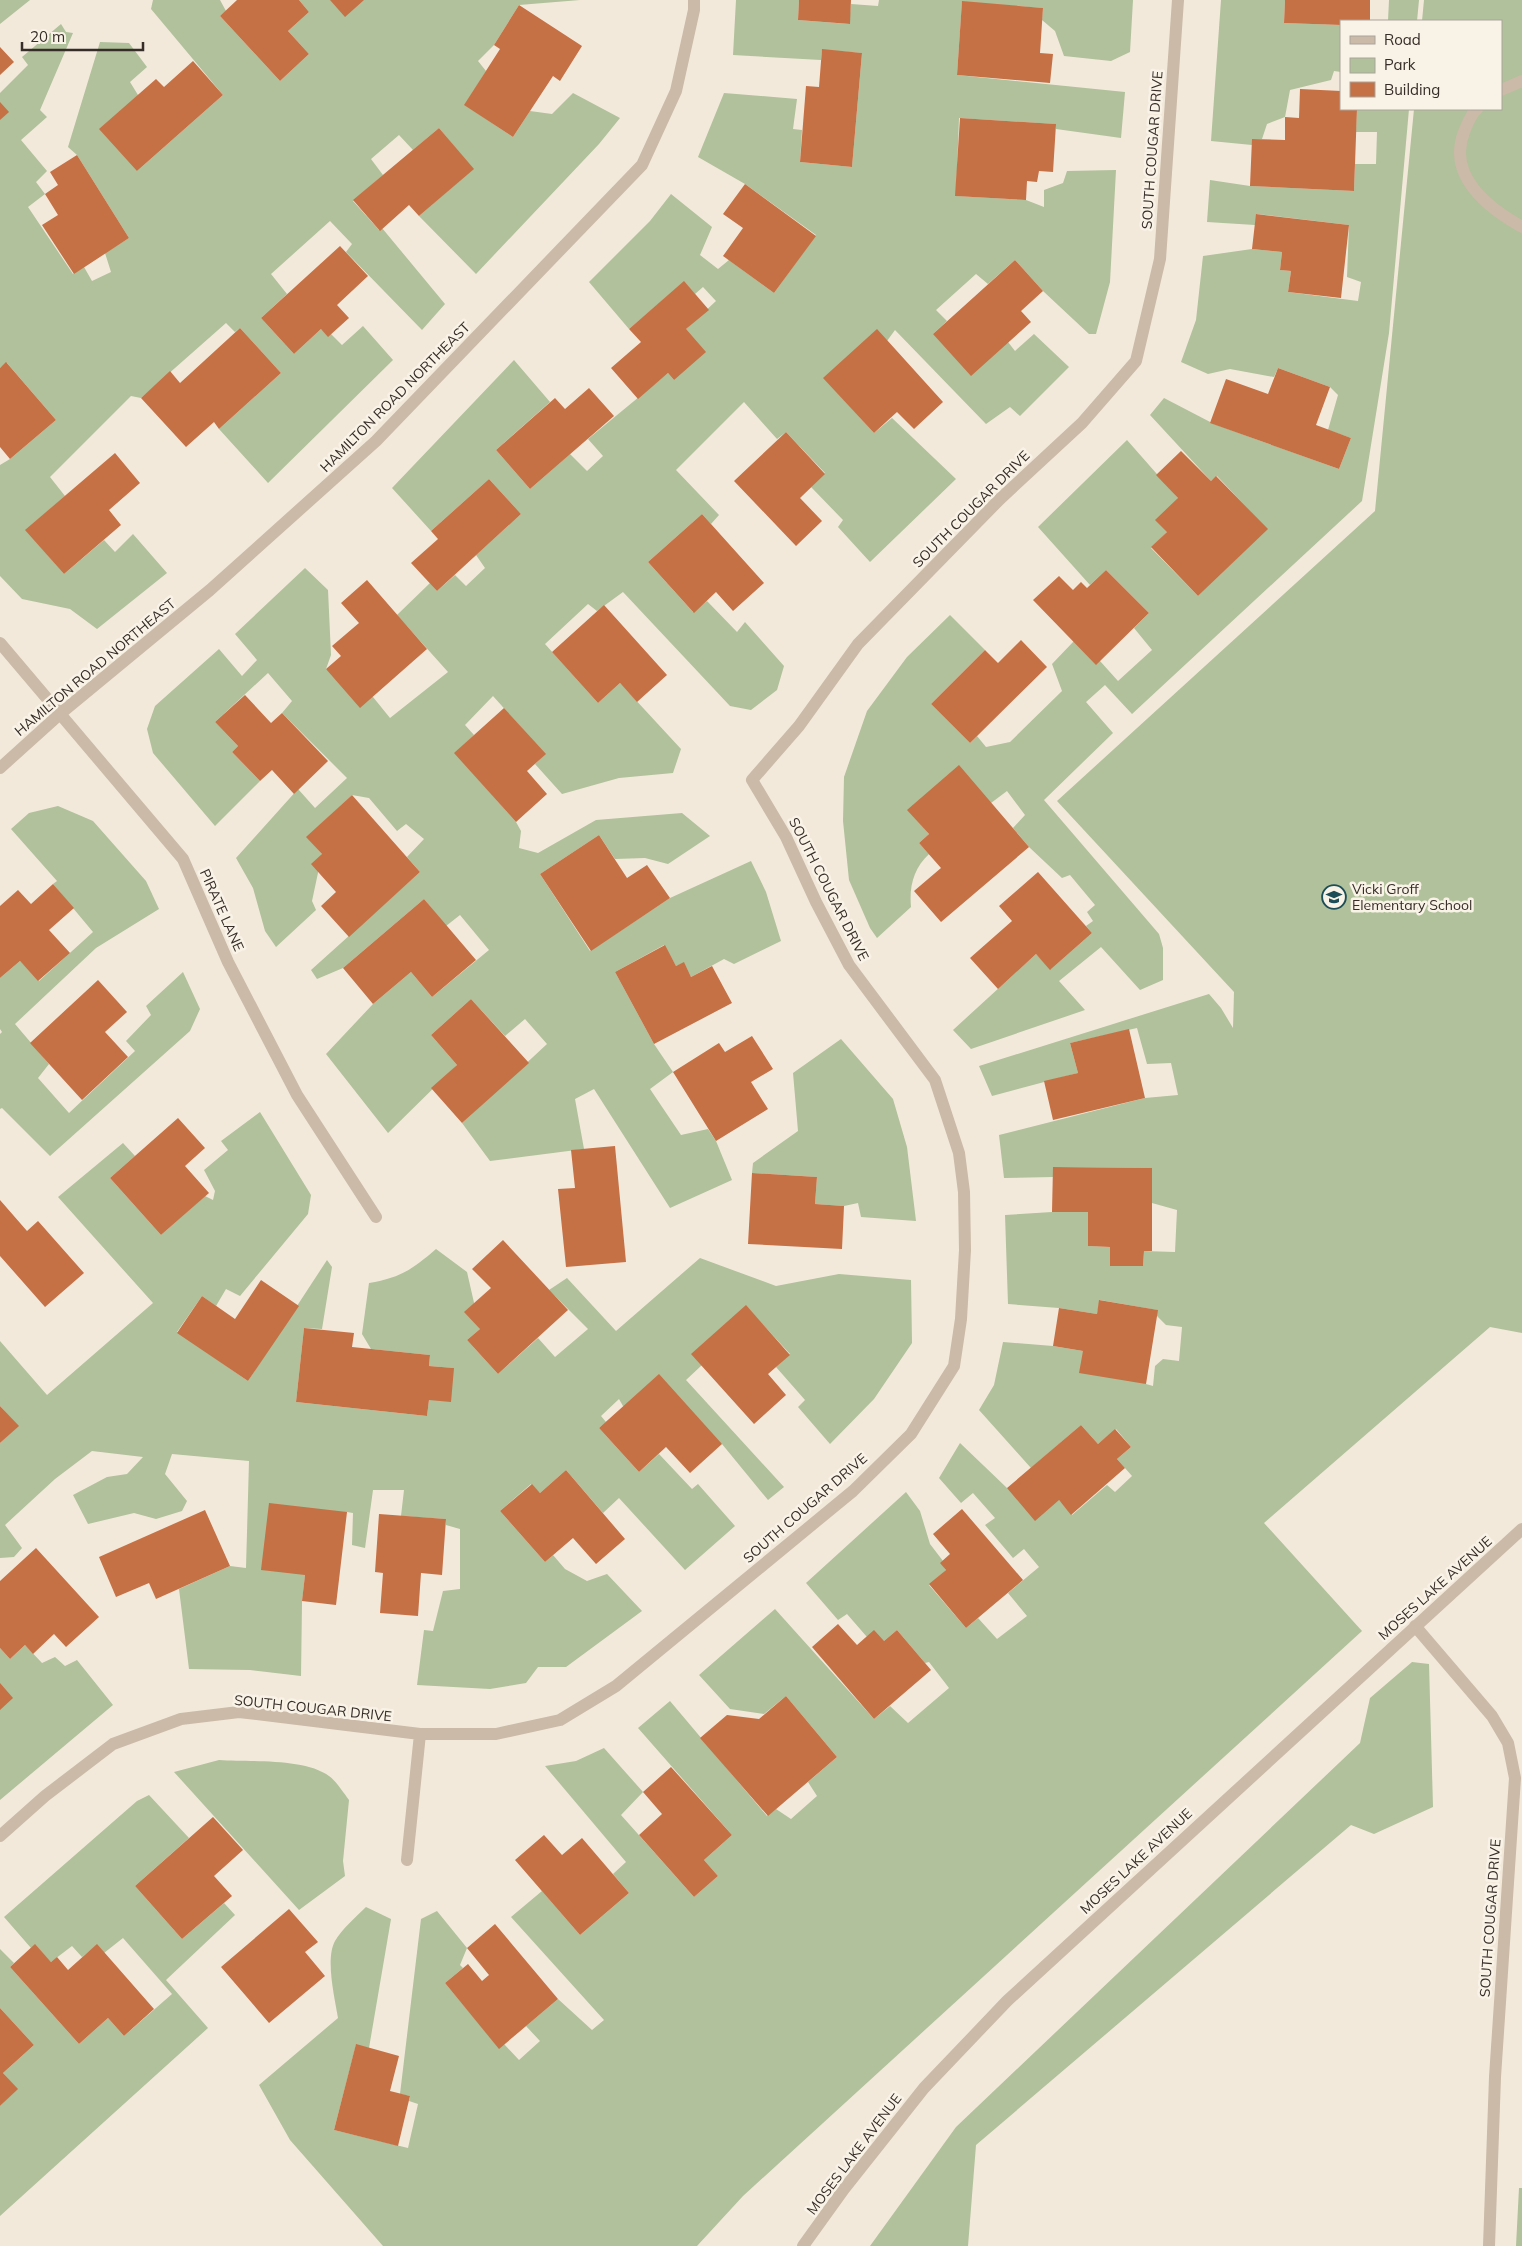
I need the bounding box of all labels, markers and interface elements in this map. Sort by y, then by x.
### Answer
scale bar [22,20,144,52]
legend [1340,20,1502,110]
text: 20 m [30,27,65,46]
text: Road [1384,30,1421,49]
text: Park [1384,55,1416,74]
street label: SOUTH COUGAR DRIVE [1137,70,1167,230]
text: Building [1384,80,1440,99]
street label: HAMILTON ROAD NORTHEAST [316,318,474,476]
street label: SOUTH COUGAR DRIVE [909,447,1033,571]
street label: HAMILTON ROAD NORTHEAST [11,594,180,740]
street label: SOUTH COUGAR DRIVE [785,814,873,964]
street label: PIRATE LANE [196,866,248,954]
place label: Vicki Groff Elementary School [1352,880,1472,914]
school or university icon: Vicki Groff Elementary School [1321,884,1347,910]
street label: SOUTH COUGAR DRIVE [739,1449,871,1567]
street label: MOSES LAKE AVENUE [1374,1532,1496,1644]
street label: SOUTH COUGAR DRIVE [233,1691,393,1725]
street label: MOSES LAKE AVENUE [1076,1804,1196,1918]
street label: SOUTH COUGAR DRIVE [1475,1838,1505,1998]
street label: MOSES LAKE AVENUE [803,2090,905,2218]

